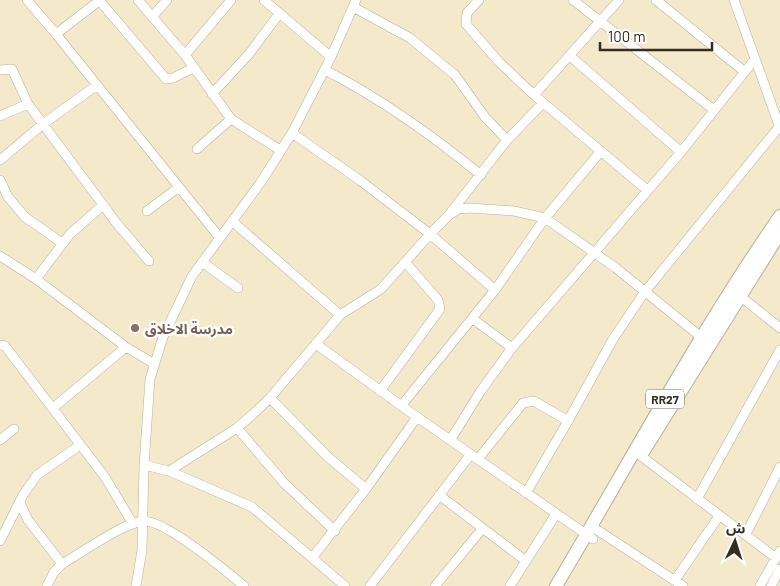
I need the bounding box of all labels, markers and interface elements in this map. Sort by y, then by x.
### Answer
scale bar [600,20,712,52]
text: 100 m [608,27,646,45]
place label: مدرسة الاخلاق [145,320,233,338]
marker: مدرسة الاخلاق [129,322,141,334]
road number: RR27 [646,389,684,408]
north arrow [710,516,760,566]
text: ش [726,518,746,537]

